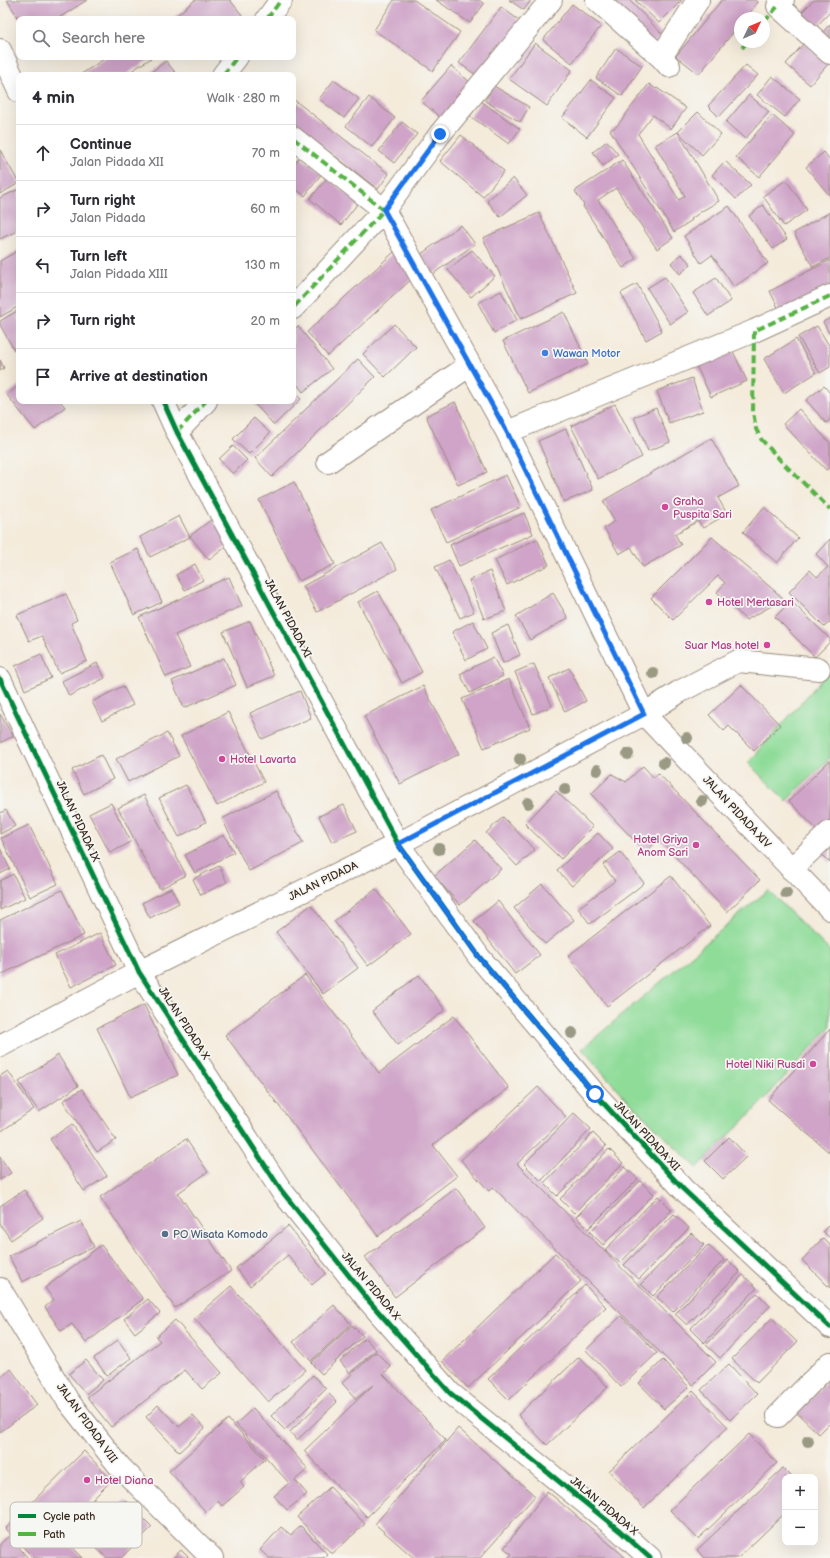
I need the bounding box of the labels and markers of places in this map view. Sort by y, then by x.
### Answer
place label: Wawan Motor [553,347,621,360]
marker: Wawan Motor [540,348,550,358]
place label: Graha Puspita Sari [673,495,732,521]
marker: Graha Puspita Sari [660,502,670,512]
place label: Hotel Mertasari [717,596,794,609]
marker: Hotel Mertasari [704,597,714,607]
place label: Suar Mas hotel [685,639,759,652]
marker: Suar Mas hotel [762,640,772,650]
place label: Hotel Lavarta [230,753,296,766]
marker: Hotel Lavarta [217,754,227,764]
place label: Hotel Griya Anom Sari [633,833,688,859]
marker: Hotel Griya Anom Sari [691,840,701,850]
place label: Hotel Niki Rusdi [726,1058,805,1071]
marker: Hotel Niki Rusdi [808,1059,818,1069]
place label: PO Wisata Komodo [173,1228,268,1241]
marker: PO Wisata Komodo [160,1229,170,1239]
place label: Hotel Diana [95,1474,153,1487]
marker: Hotel Diana [82,1475,92,1485]

